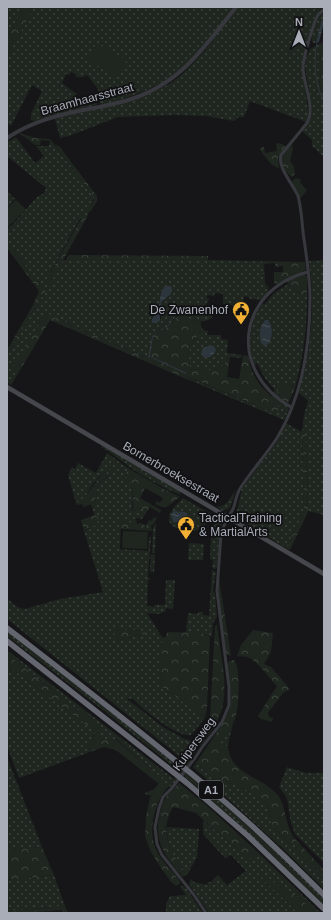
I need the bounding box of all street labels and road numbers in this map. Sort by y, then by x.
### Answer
street label: Braamhaarsstraat [39,80,136,118]
street label: Bornerbroeksestraat [120,439,222,506]
street label: Kuipersweg [170,715,218,773]
road number: A1 [199,781,223,799]

